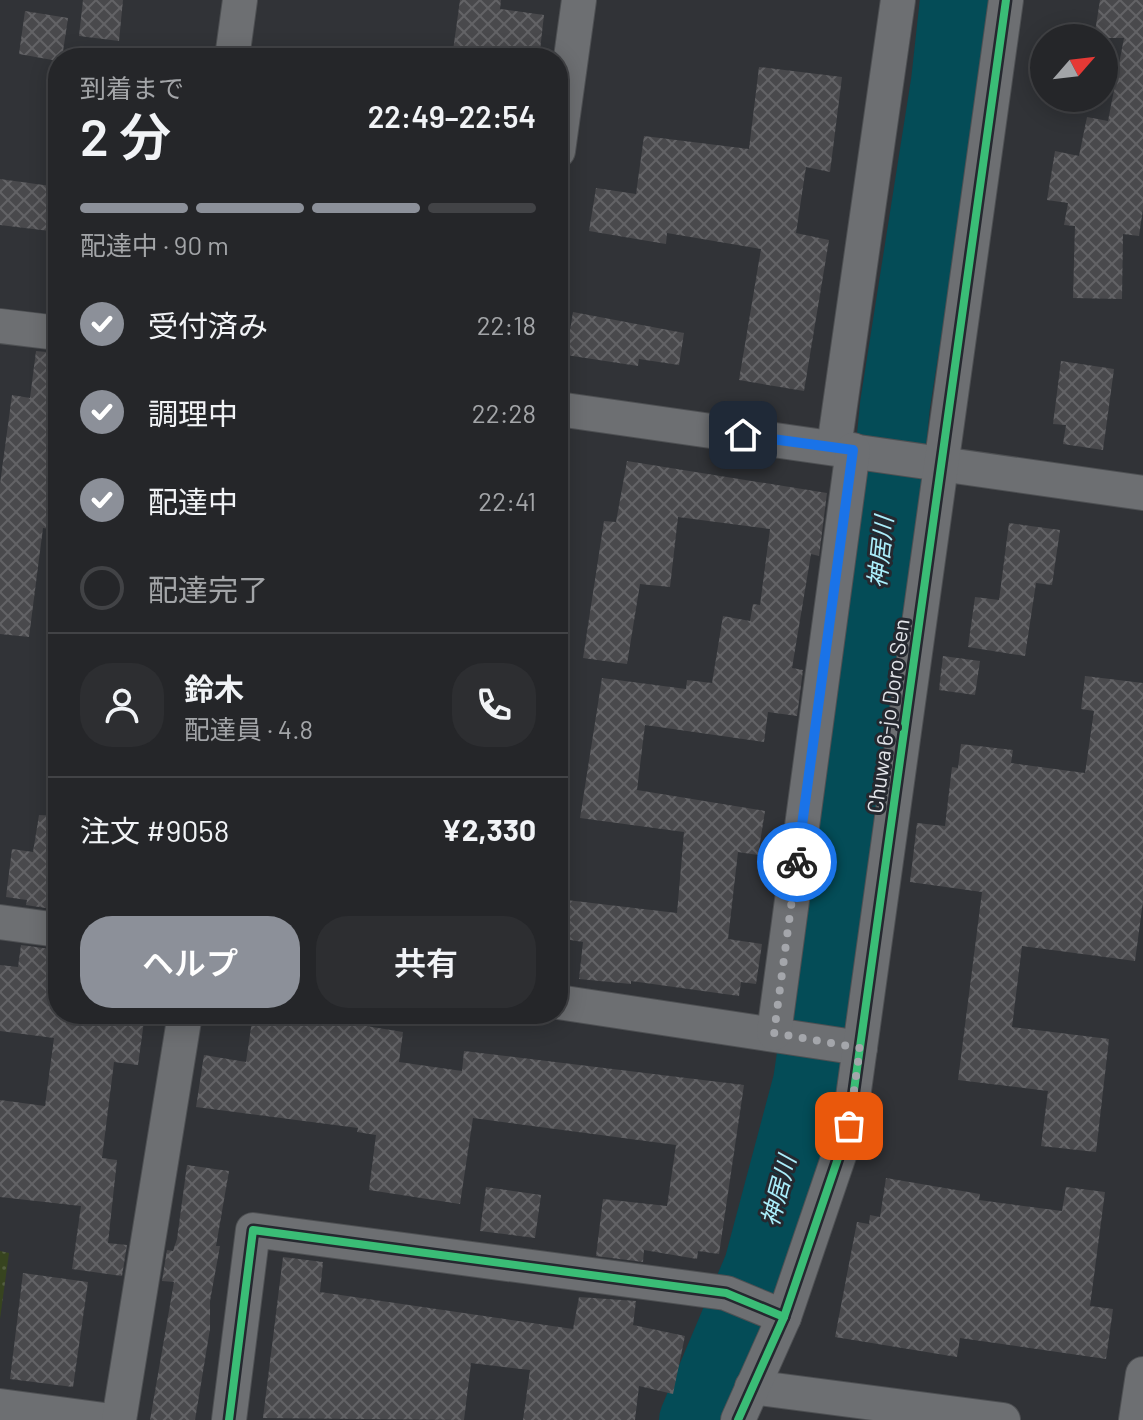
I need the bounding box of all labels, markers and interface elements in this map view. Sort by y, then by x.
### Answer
north arrow [1030,24,1118,112]
map controls [1030,24,1118,112]
text: 到着まで [80,72,184,103]
text: 22:49–22:54 [368,98,536,134]
text: 2 分 [80,104,171,166]
text: 配達中 · 90 m [80,229,229,260]
icon: check [80,302,124,346]
text: 受付済み [148,307,268,343]
text: 22:18 [477,309,536,340]
icon: check [80,390,124,434]
text: 調理中 [148,395,238,431]
text: 22:28 [472,397,536,428]
pin [709,401,777,469]
icon: home [721,413,765,457]
icon: check [80,478,124,522]
text: 配達中 [148,483,238,519]
text: 22:41 [478,485,536,516]
water label: 神居川 [861,512,898,589]
text: 配達完了 [148,571,268,607]
street label: Chuwa 6-jo Doro Sen [860,617,914,815]
button: person [80,663,164,747]
button: phone [452,663,536,747]
text: 鈴木 [184,670,244,706]
text: 配達員 · 4.8 [184,713,313,744]
text: ¥2,330 [441,811,536,847]
text: 注文 #9058 [80,812,229,848]
courier [757,822,837,902]
icon: bike [775,840,819,884]
button: ヘルプ [80,916,300,1008]
button: 共有 [316,916,536,1008]
pin [815,1092,883,1160]
icon: bag [827,1104,871,1148]
water label: 神居川 [754,1149,802,1229]

